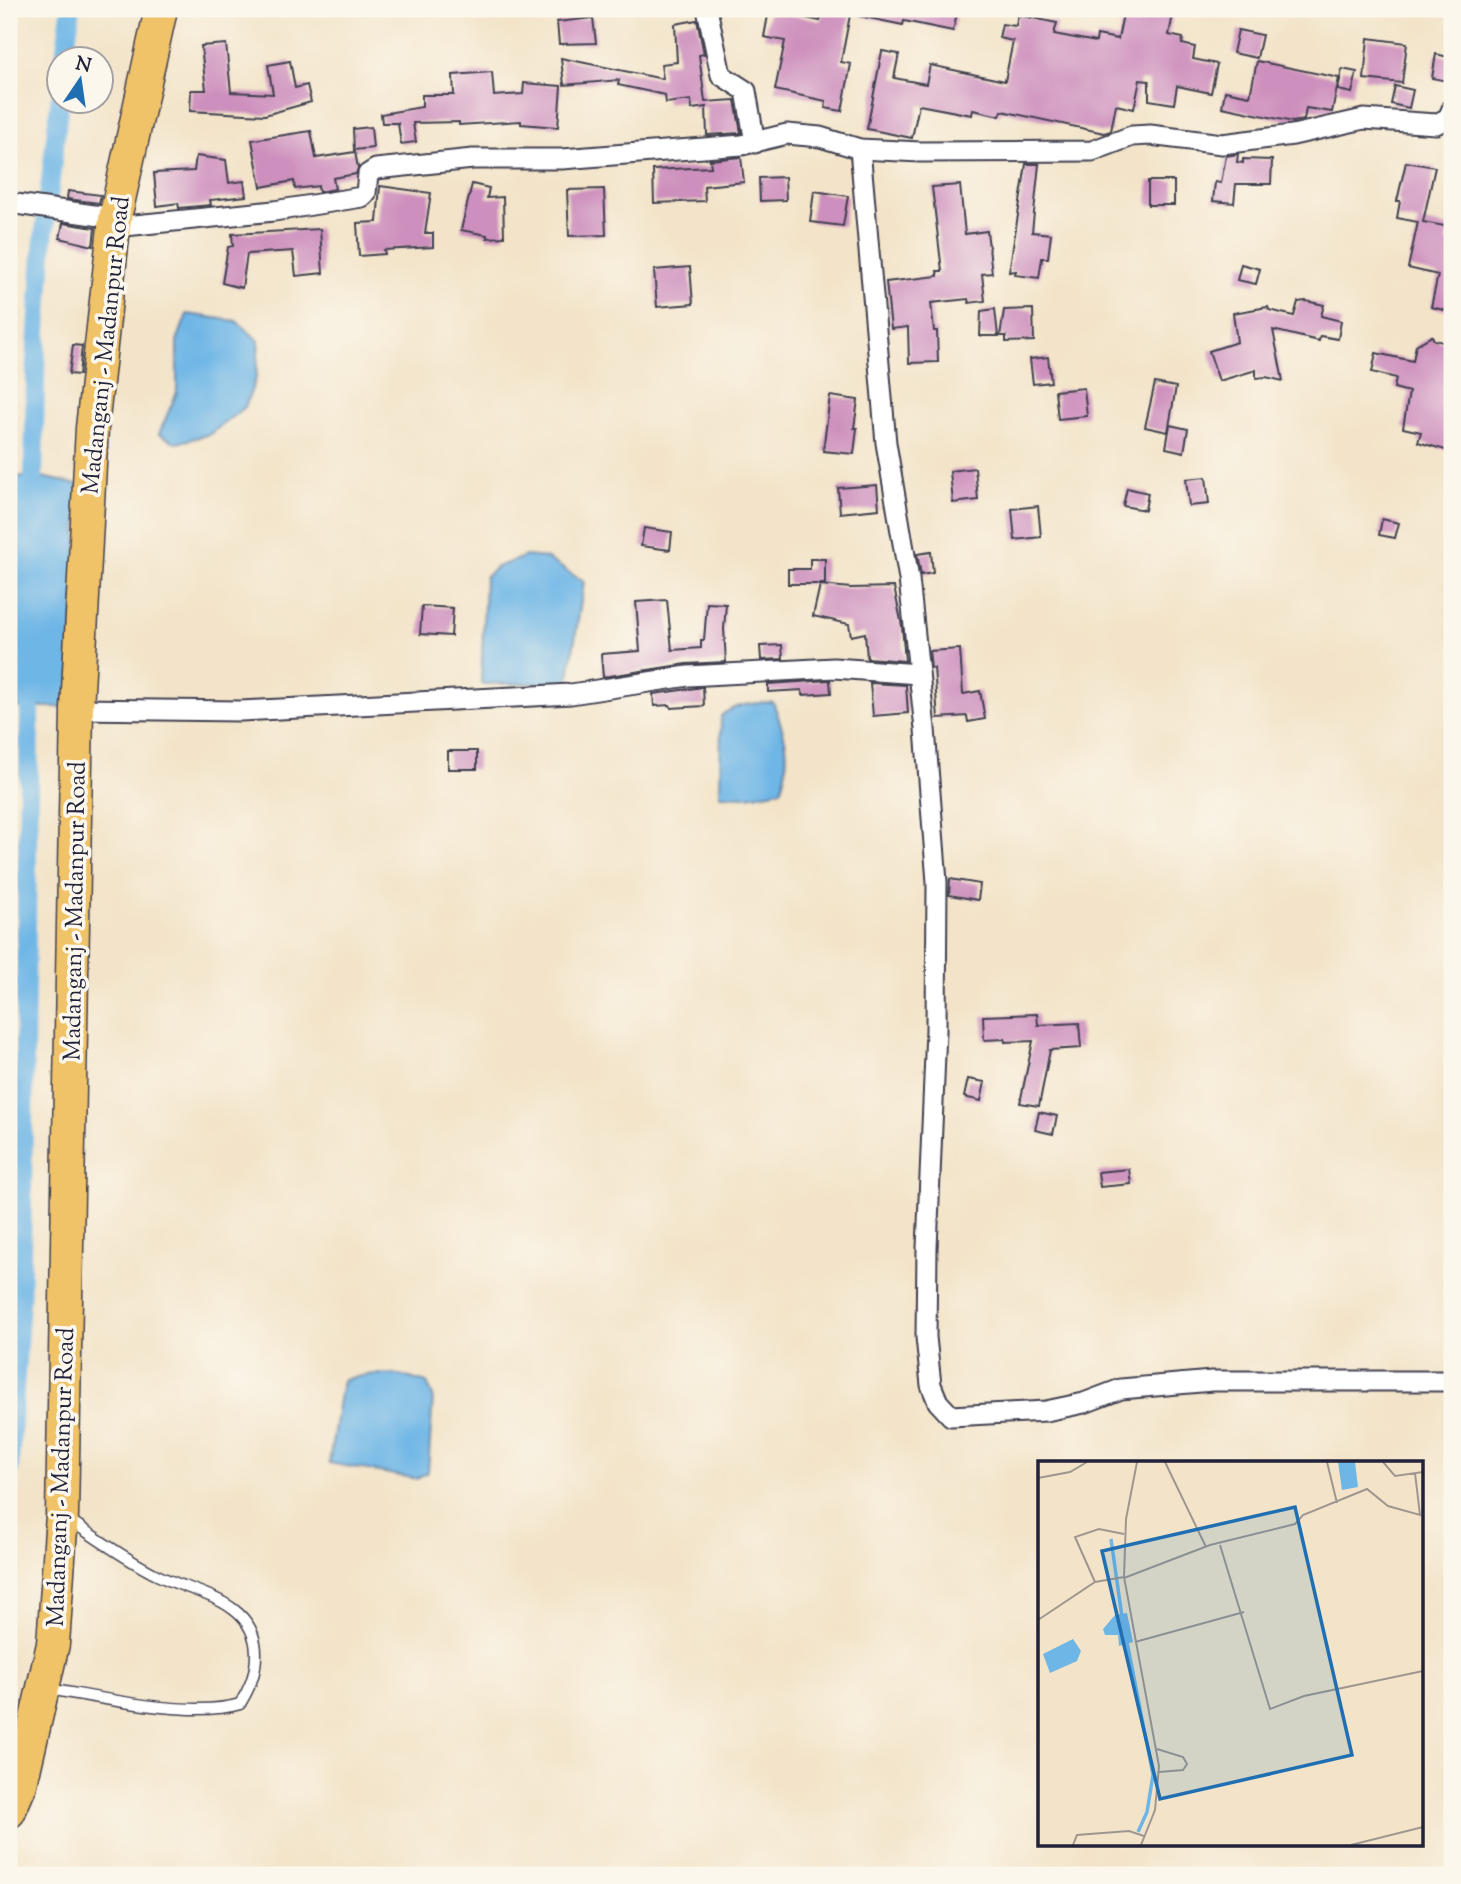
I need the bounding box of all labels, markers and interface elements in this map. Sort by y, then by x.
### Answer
north arrow [46,46,116,116]
text: N [73,51,94,81]
street label: Madanganj - Madanpur Road [74,194,140,496]
street label: Madanganj - Madanpur Road [56,761,96,1061]
street label: Madanganj - Madanpur Road [40,1326,84,1627]
inset map [1038,1461,1422,1846]

